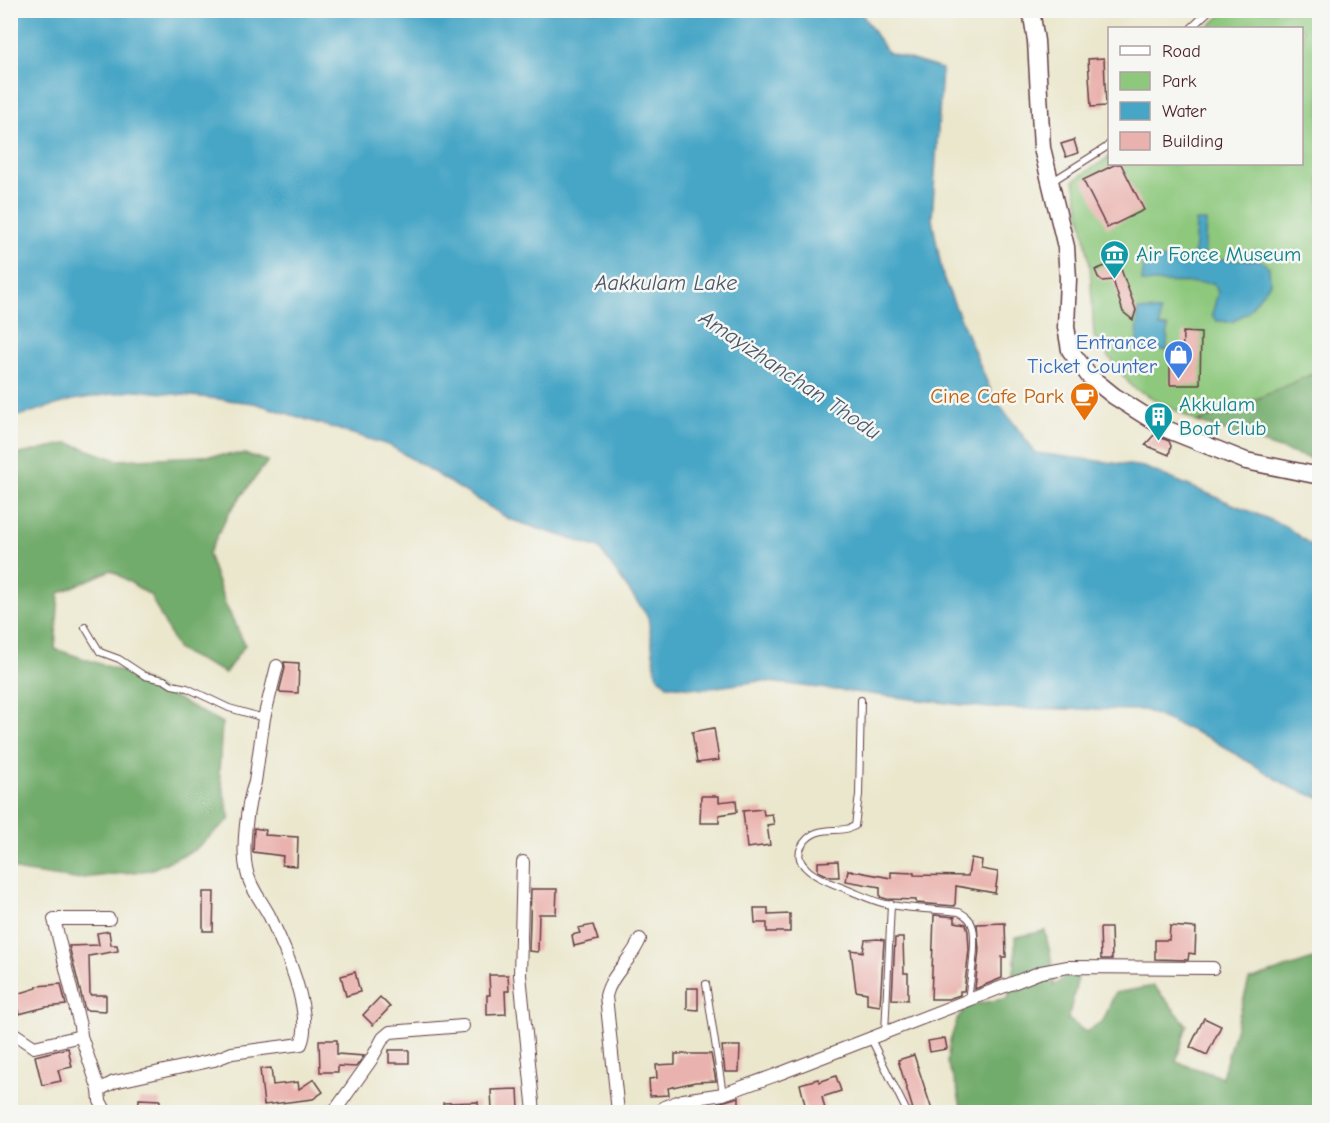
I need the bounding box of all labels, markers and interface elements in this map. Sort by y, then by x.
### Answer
legend [1108,27,1303,165]
text: Road [1162,41,1201,62]
text: Park [1162,71,1197,92]
text: Water [1162,101,1207,122]
text: Building [1162,131,1224,152]
museum icon: Air Force Museum [1099,238,1131,280]
place label: Air Force Museum [1136,242,1301,266]
water label: Aakkulam Lake [594,270,737,296]
water label: Amayizhanchan Thodu [694,304,886,445]
place label: Entrance Ticket Counter [1027,330,1158,378]
shop icon: Entrance Ticket Counter [1162,338,1194,380]
cafe icon: Cine Cafe Park [1069,380,1101,422]
place label: Cine Cafe Park [930,384,1064,408]
place label: Akkulam Boat Club [1179,392,1266,440]
building icon: Akkulam Boat Club [1142,400,1174,442]

